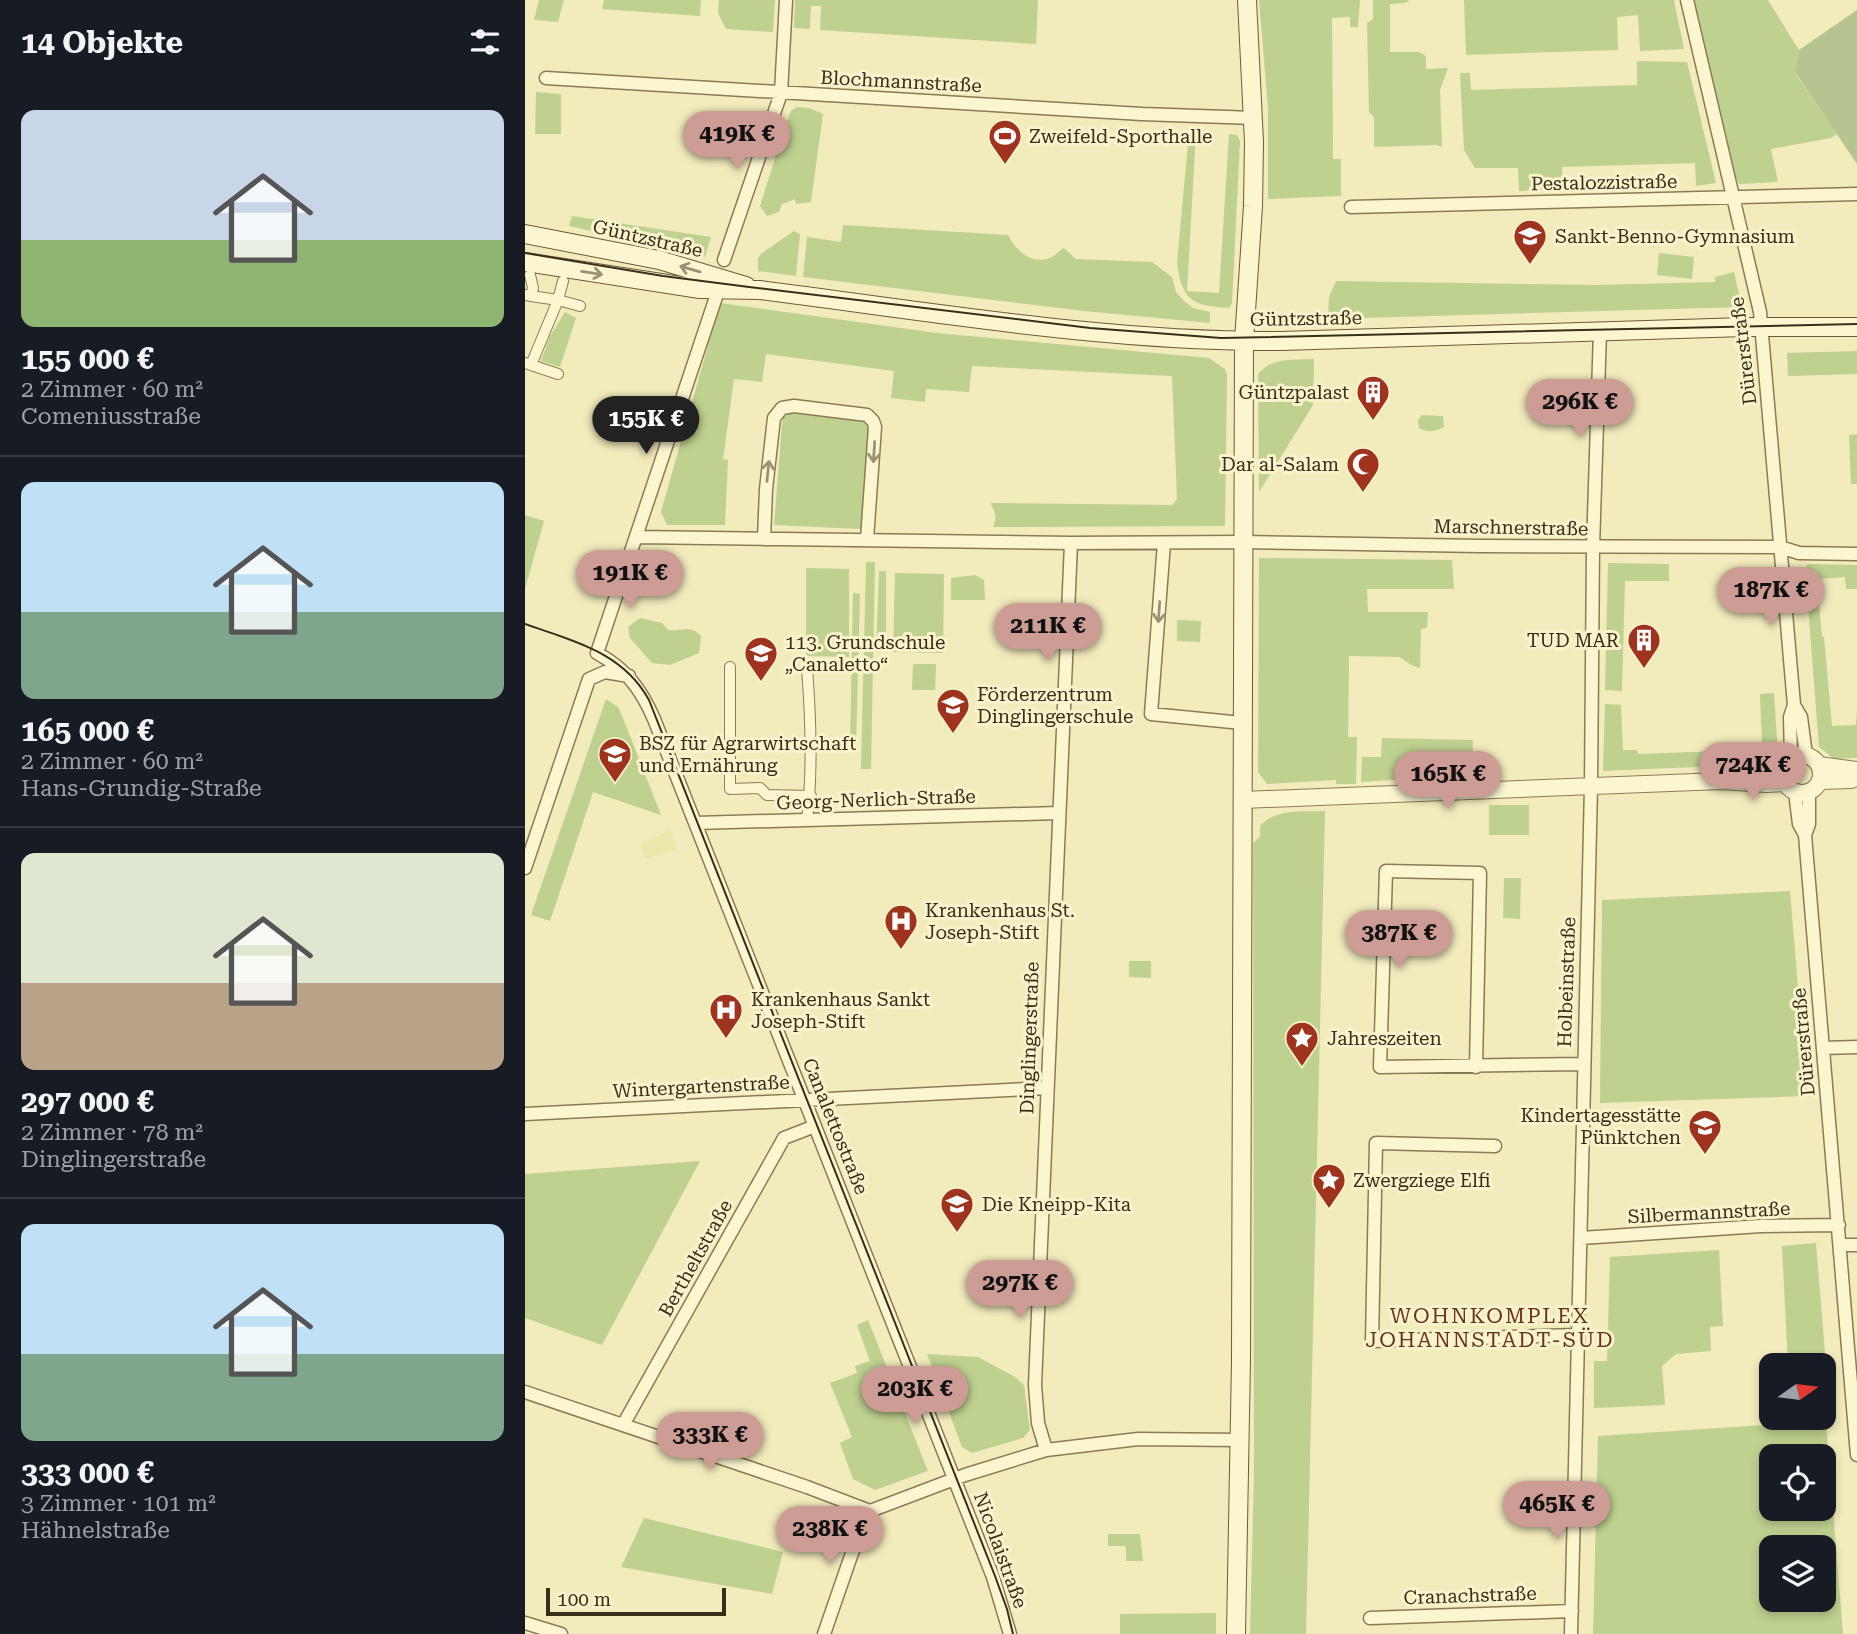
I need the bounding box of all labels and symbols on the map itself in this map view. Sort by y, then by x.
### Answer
street label: Blochmannstraße [820,66,982,97]
pin: 419K € [680,111,794,171]
sports icon: Zweifeld-Sporthalle [986,117,1024,166]
place label: Zweifeld-Sporthalle [1029,125,1213,148]
street label: Pestalozzistraße [1531,170,1677,195]
street label: Güntzstraße [591,215,705,262]
school or university icon: Sankt-Benno-Gymnasium [1511,217,1549,266]
place label: Sankt-Benno-Gymnasium [1555,225,1795,248]
one-way arrow [679,261,701,274]
one-way arrow [580,267,603,280]
street label: Dürerstraße [1725,296,1762,406]
street label: Güntzstraße [1250,306,1362,331]
building icon: Güntzpalast [1354,373,1392,422]
pin: 296K € [1523,380,1637,439]
place label: Güntzpalast [1239,381,1349,404]
pin: 155K € [589,396,703,456]
one-way arrow [867,440,880,463]
mosque icon: Dar al-Salam [1344,445,1382,494]
place label: Dar al-Salam [1221,453,1339,476]
one-way arrow [762,460,775,483]
street label: Marschnerstraße [1433,515,1589,540]
pin: 191K € [573,550,687,610]
pin: 187K € [1714,568,1828,627]
one-way arrow [1152,600,1165,623]
pin: 211K € [991,604,1105,663]
building icon: TUD MAR [1625,621,1663,670]
place label: TUD MAR [1527,629,1619,652]
place label: 113. Grundschule „Canaletto“ [785,631,945,676]
school or university icon: 113. Grundschule „Canaletto“ [742,634,780,683]
place label: Förderzentrum Dinglingerschule [977,683,1133,728]
school or university icon: Förderzentrum Dinglingerschule [934,686,972,735]
place label: BSZ für Agrarwirtschaft und Ernährung [639,732,856,777]
school or university icon: BSZ für Agrarwirtschaft und Ernährung [596,735,634,784]
pin: 724K € [1696,742,1810,802]
pin: 165K € [1391,752,1505,811]
street label: Georg-Nerlich-Straße [776,785,976,814]
place label: Krankenhaus St. Joseph-Stift [925,899,1075,944]
hospital icon: Krankenhaus St. Joseph-Stift [882,902,920,951]
pin: 387K € [1342,911,1456,970]
street label: Holbeinstraße [1553,916,1580,1048]
street label: Dinglingerstraße [1015,961,1044,1115]
street label: Dürerstraße [1787,987,1820,1097]
place label: Krankenhaus Sankt Joseph-Stift [751,988,930,1033]
hospital icon: Krankenhaus Sankt Joseph-Stift [707,991,745,1040]
place icon: Jahreszeiten [1283,1019,1321,1068]
place label: Jahreszeiten [1327,1027,1442,1050]
street label: Canalettostraße [798,1055,873,1198]
street label: Wintergartenstraße [612,1070,790,1103]
place label: Kindertagesstätte Pünktchen [1520,1104,1681,1149]
school or university icon: Kindertagesstätte Pünktchen [1686,1107,1724,1156]
place icon: Zwergziege Elfi [1310,1161,1348,1210]
place label: Zwergziege Elfi [1353,1169,1491,1192]
school or university icon: Die Kneipp-Kita [938,1185,976,1234]
place label: Die Kneipp-Kita [982,1193,1132,1216]
street label: Bertheltstraße [654,1196,737,1321]
street label: Silbermannstraße [1627,1197,1791,1228]
pin: 297K € [963,1260,1077,1320]
district label: WOHNKOMPLEX JOHANNSTADT-SÜD [1365,1304,1615,1352]
north arrow [1759,1353,1836,1430]
pin: 203K € [858,1366,972,1426]
pin: 333K € [653,1412,767,1472]
pin: 465K € [1500,1482,1614,1541]
street label: Nicolaistraße [969,1489,1032,1612]
pin: 238K € [773,1506,887,1566]
street label: Cranachstraße [1403,1582,1537,1609]
scale bar [546,1585,726,1617]

